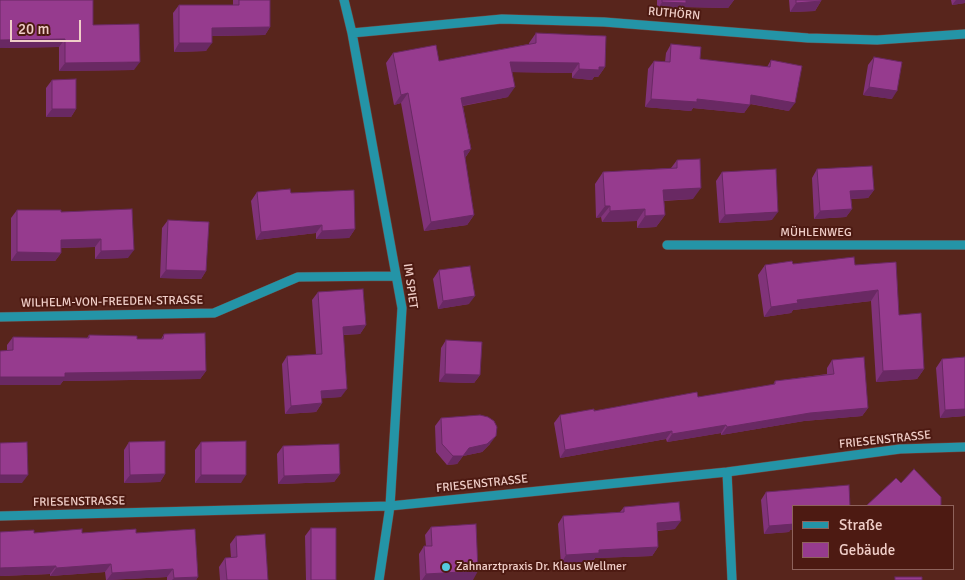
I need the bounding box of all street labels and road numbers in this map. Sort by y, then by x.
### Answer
street label: RUTHÖRN [647,5,701,23]
street label: MÜHLENWEG [780,226,852,240]
street label: IM SPIET [400,262,420,310]
street label: WILHELM-VON-FREEDEN-STRASSE [21,293,203,311]
street label: FRIESENSTRASSE [838,428,932,452]
street label: FRIESENSTRASSE [435,472,529,496]
street label: FRIESENSTRASSE [33,494,125,510]

